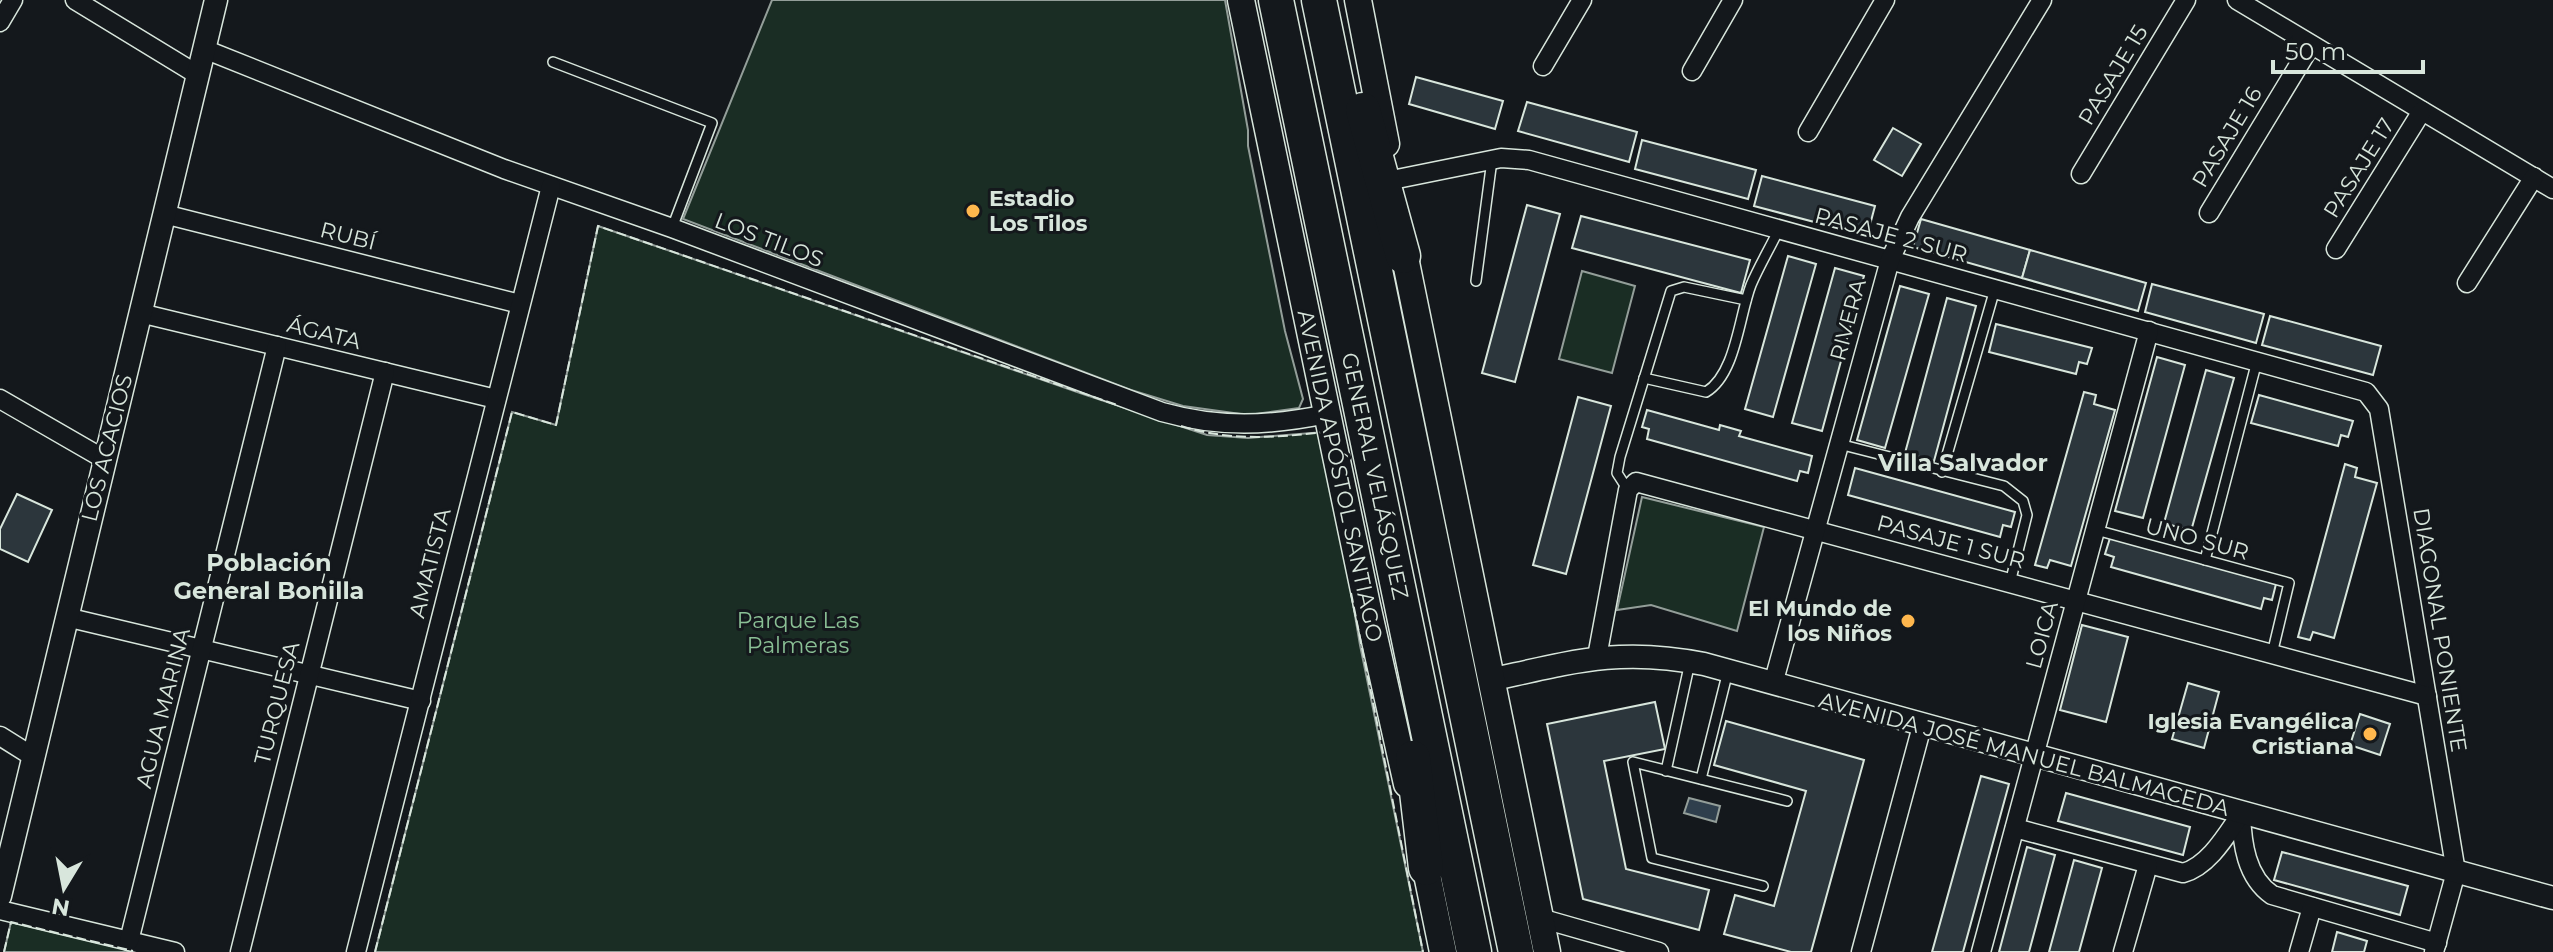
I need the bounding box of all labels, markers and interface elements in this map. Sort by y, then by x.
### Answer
street label: PASAJE 15 [2073,20,2153,130]
scale bar [2273,24,2423,74]
text: 50 m [2285,37,2346,66]
street label: PASAJE 16 [2186,82,2268,192]
street label: PASAJE 17 [2318,113,2400,223]
place label: Estadio Los Tilos [989,185,1088,237]
marker: Estadio Los Tilos [964,202,982,220]
street label: PASAJE 2 SUR [1812,202,1970,268]
street label: LOS TILOS [711,207,827,273]
street label: RUBÍ [317,216,379,256]
street label: RIVERA [1824,276,1872,364]
street label: AVENIDA APÓSTOL SANTIAGO [1292,307,1388,645]
street label: ÁGATA [284,311,364,355]
street label: GENERAL VELÁSQUEZ [1336,350,1414,602]
street label: LOS ACACIOS [76,371,138,525]
district label: Villa Salvador [1877,448,2048,477]
street label: AMATISTA [403,505,457,621]
street label: DIAGONAL PONIENTE [2407,506,2473,754]
street label: PASAJE 1 SUR [1874,509,2028,575]
street label: UNO SUR [2142,512,2252,566]
district label: Población General Bonilla [174,548,364,605]
place label: El Mundo de los Niños [1748,595,1892,647]
street label: LOICA [2020,598,2064,672]
park label: Parque Las Palmeras [737,607,859,659]
marker: El Mundo de los Niños [1899,612,1917,630]
street label: AGUA MARINA [130,625,196,791]
street label: TURQUESA [249,639,305,767]
street label: AVENIDA JOSÉ MANUEL BALMACEDA [1816,686,2232,822]
place label: Iglesia Evangélica Cristiana [2147,708,2354,760]
marker: Iglesia Evangélica Cristiana [2361,725,2379,743]
north arrow [24,848,104,928]
text: N [50,892,72,922]

